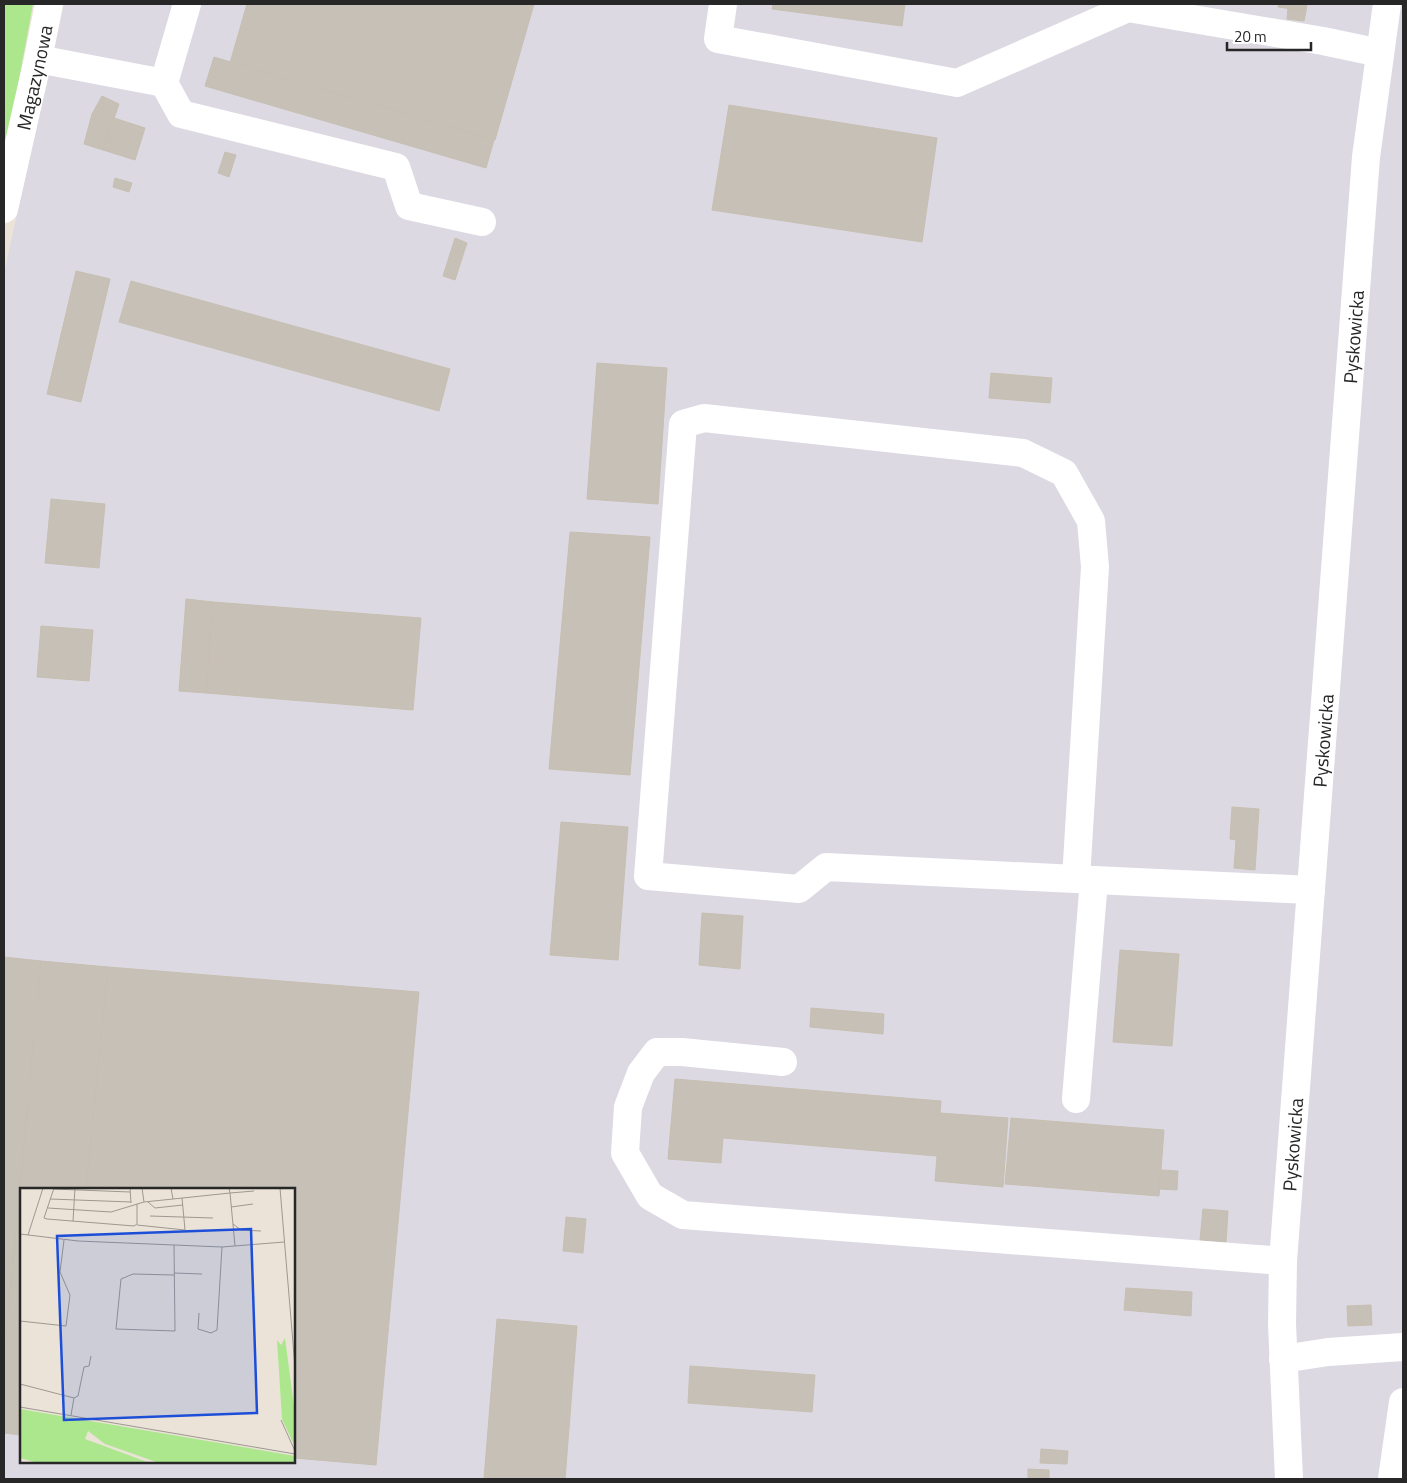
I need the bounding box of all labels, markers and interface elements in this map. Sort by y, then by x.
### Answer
scale bar [1227,20,1311,52]
street label: Magazynowa [8,22,59,133]
text: 20 m [1234,25,1267,48]
street label: Pyskowicka [1335,289,1370,384]
street label: Pyskowicka [1304,692,1340,788]
street label: Pyskowicka [1274,1096,1310,1192]
inset map [20,1188,295,1463]

